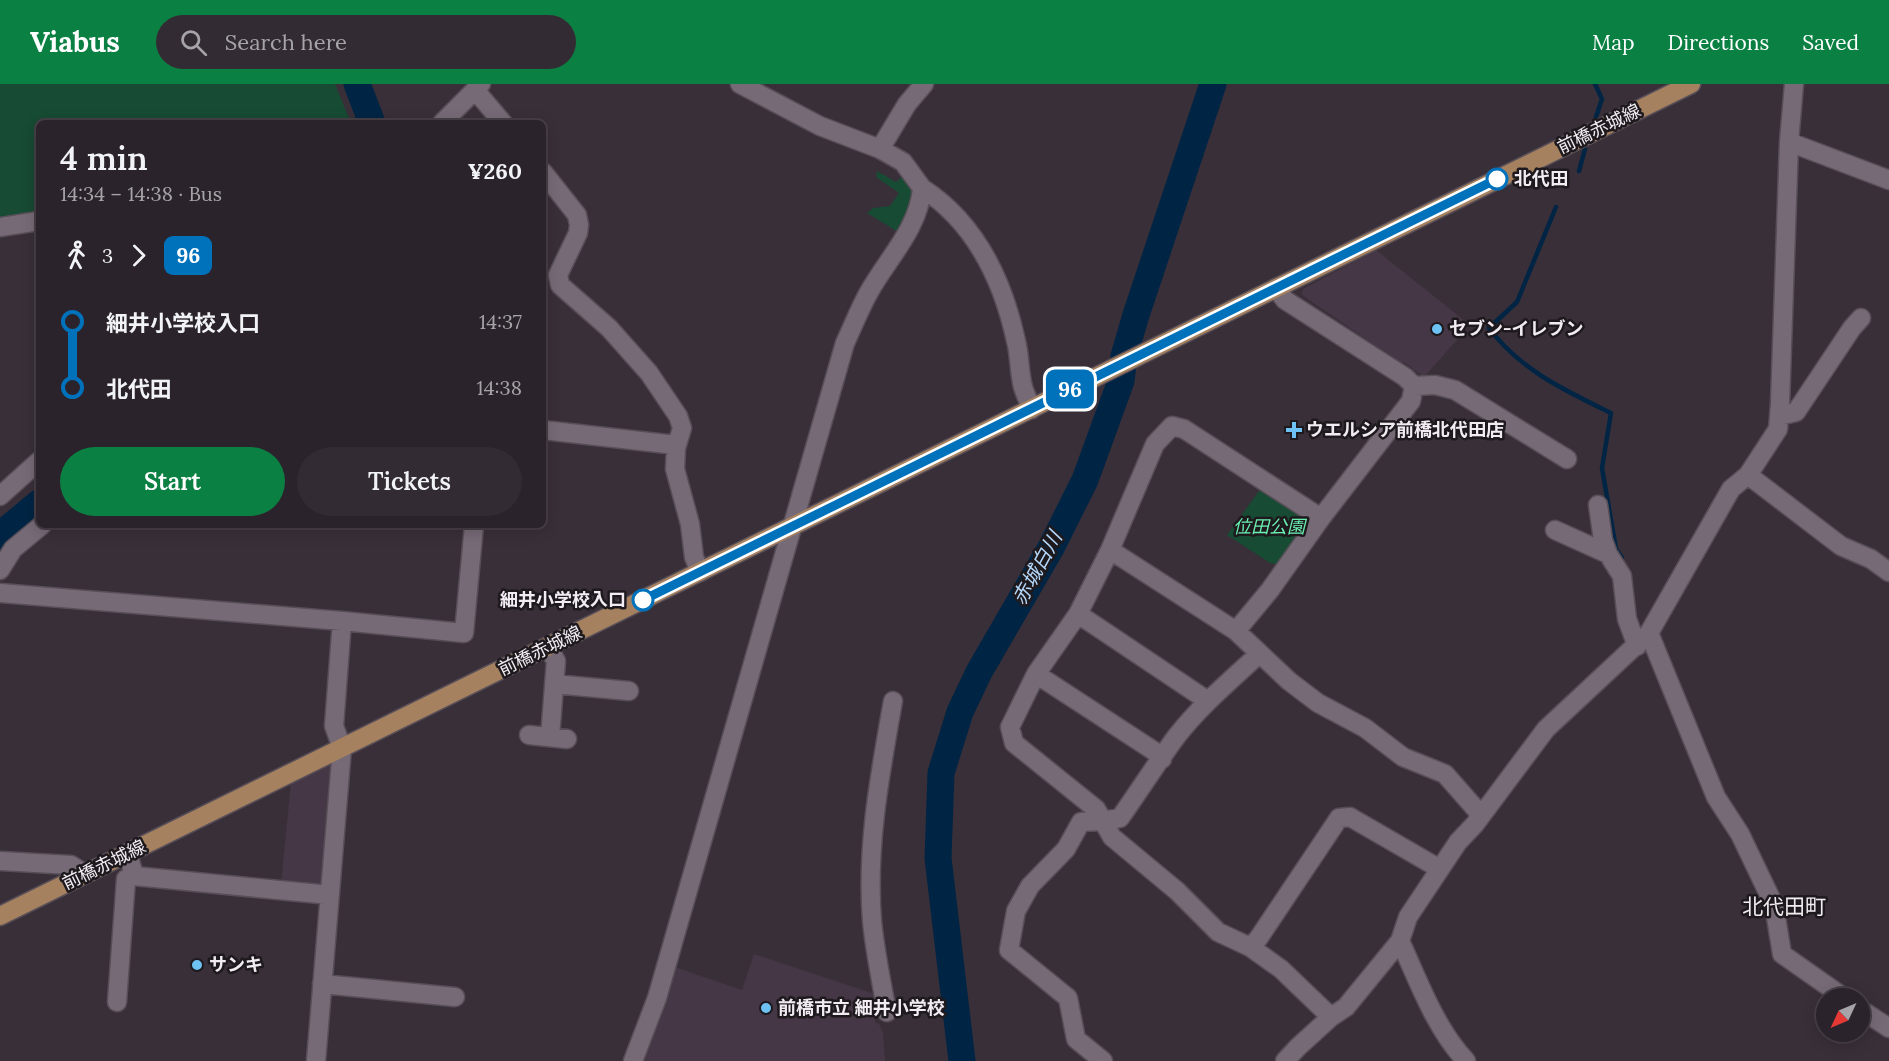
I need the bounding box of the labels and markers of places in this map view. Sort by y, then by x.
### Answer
place label: 北代田 [1514,167,1568,190]
marker: 北代田 [1486,168,1508,190]
place label: セブン-イレブン [1449,317,1583,340]
marker: セブン-イレブン [1430,322,1444,336]
place label: ウエルシア前橋北代田店 [1306,418,1504,441]
marker: ウエルシア前橋北代田店 [1287,423,1301,437]
place label: 細井小学校入口 [500,588,626,611]
marker: 細井小学校入口 [632,589,654,611]
place label: サンキ [209,953,263,976]
marker: サンキ [190,958,204,972]
place label: 前橋市立 細井小学校 [778,996,945,1019]
marker: 前橋市立 細井小学校 [759,1001,773,1015]

